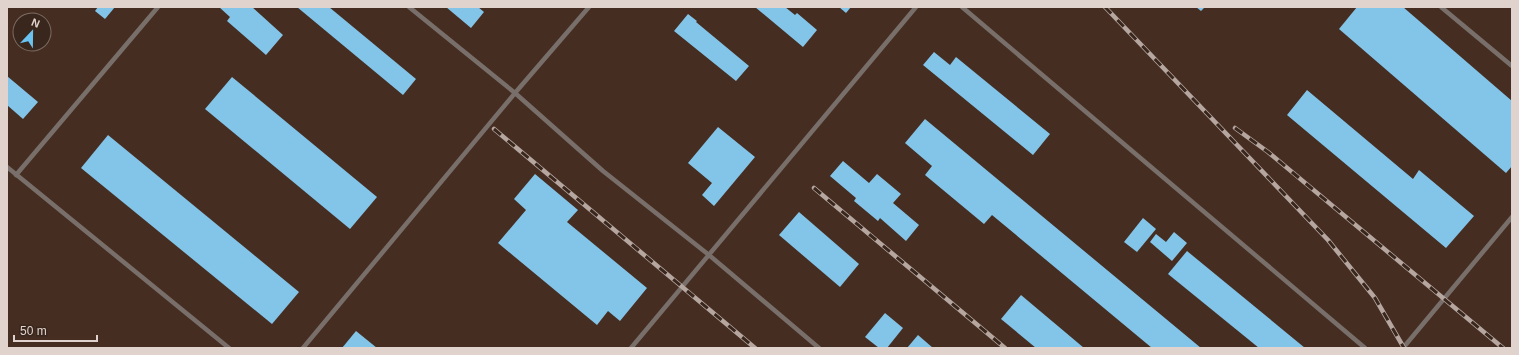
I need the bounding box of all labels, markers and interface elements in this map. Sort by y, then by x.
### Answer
north arrow [12,12,52,52]
text: N [30,16,42,30]
scale bar [14,317,97,343]
text: 50 m [20,324,47,338]

